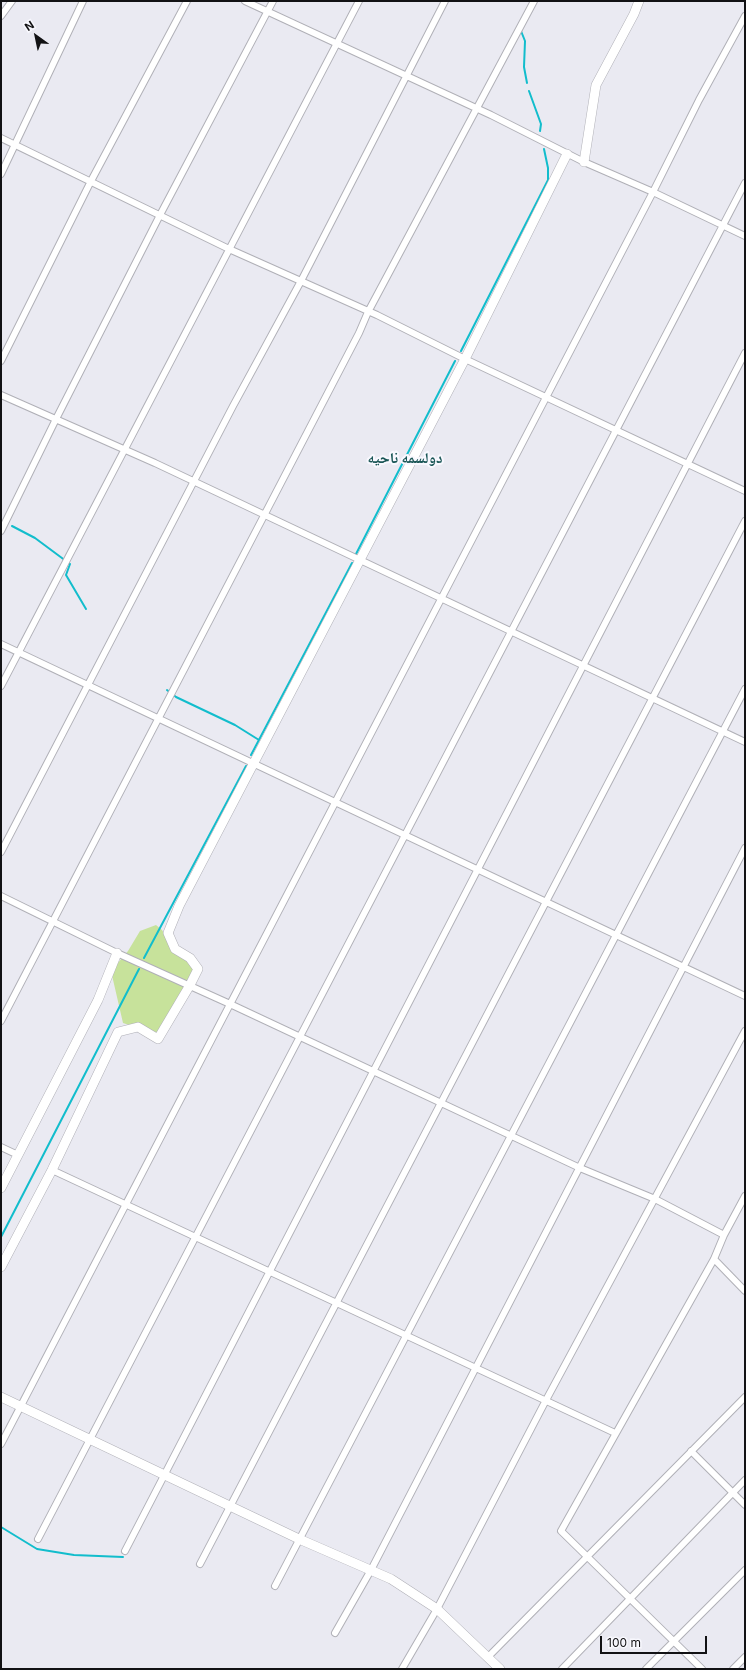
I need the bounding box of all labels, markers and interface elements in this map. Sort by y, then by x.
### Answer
north arrow [16,16,56,56]
text: N [22,18,37,34]
district label: دولسمه ناحیه [368,449,442,467]
scale bar [602,1628,709,1654]
text: 100 m [607,1635,641,1650]

